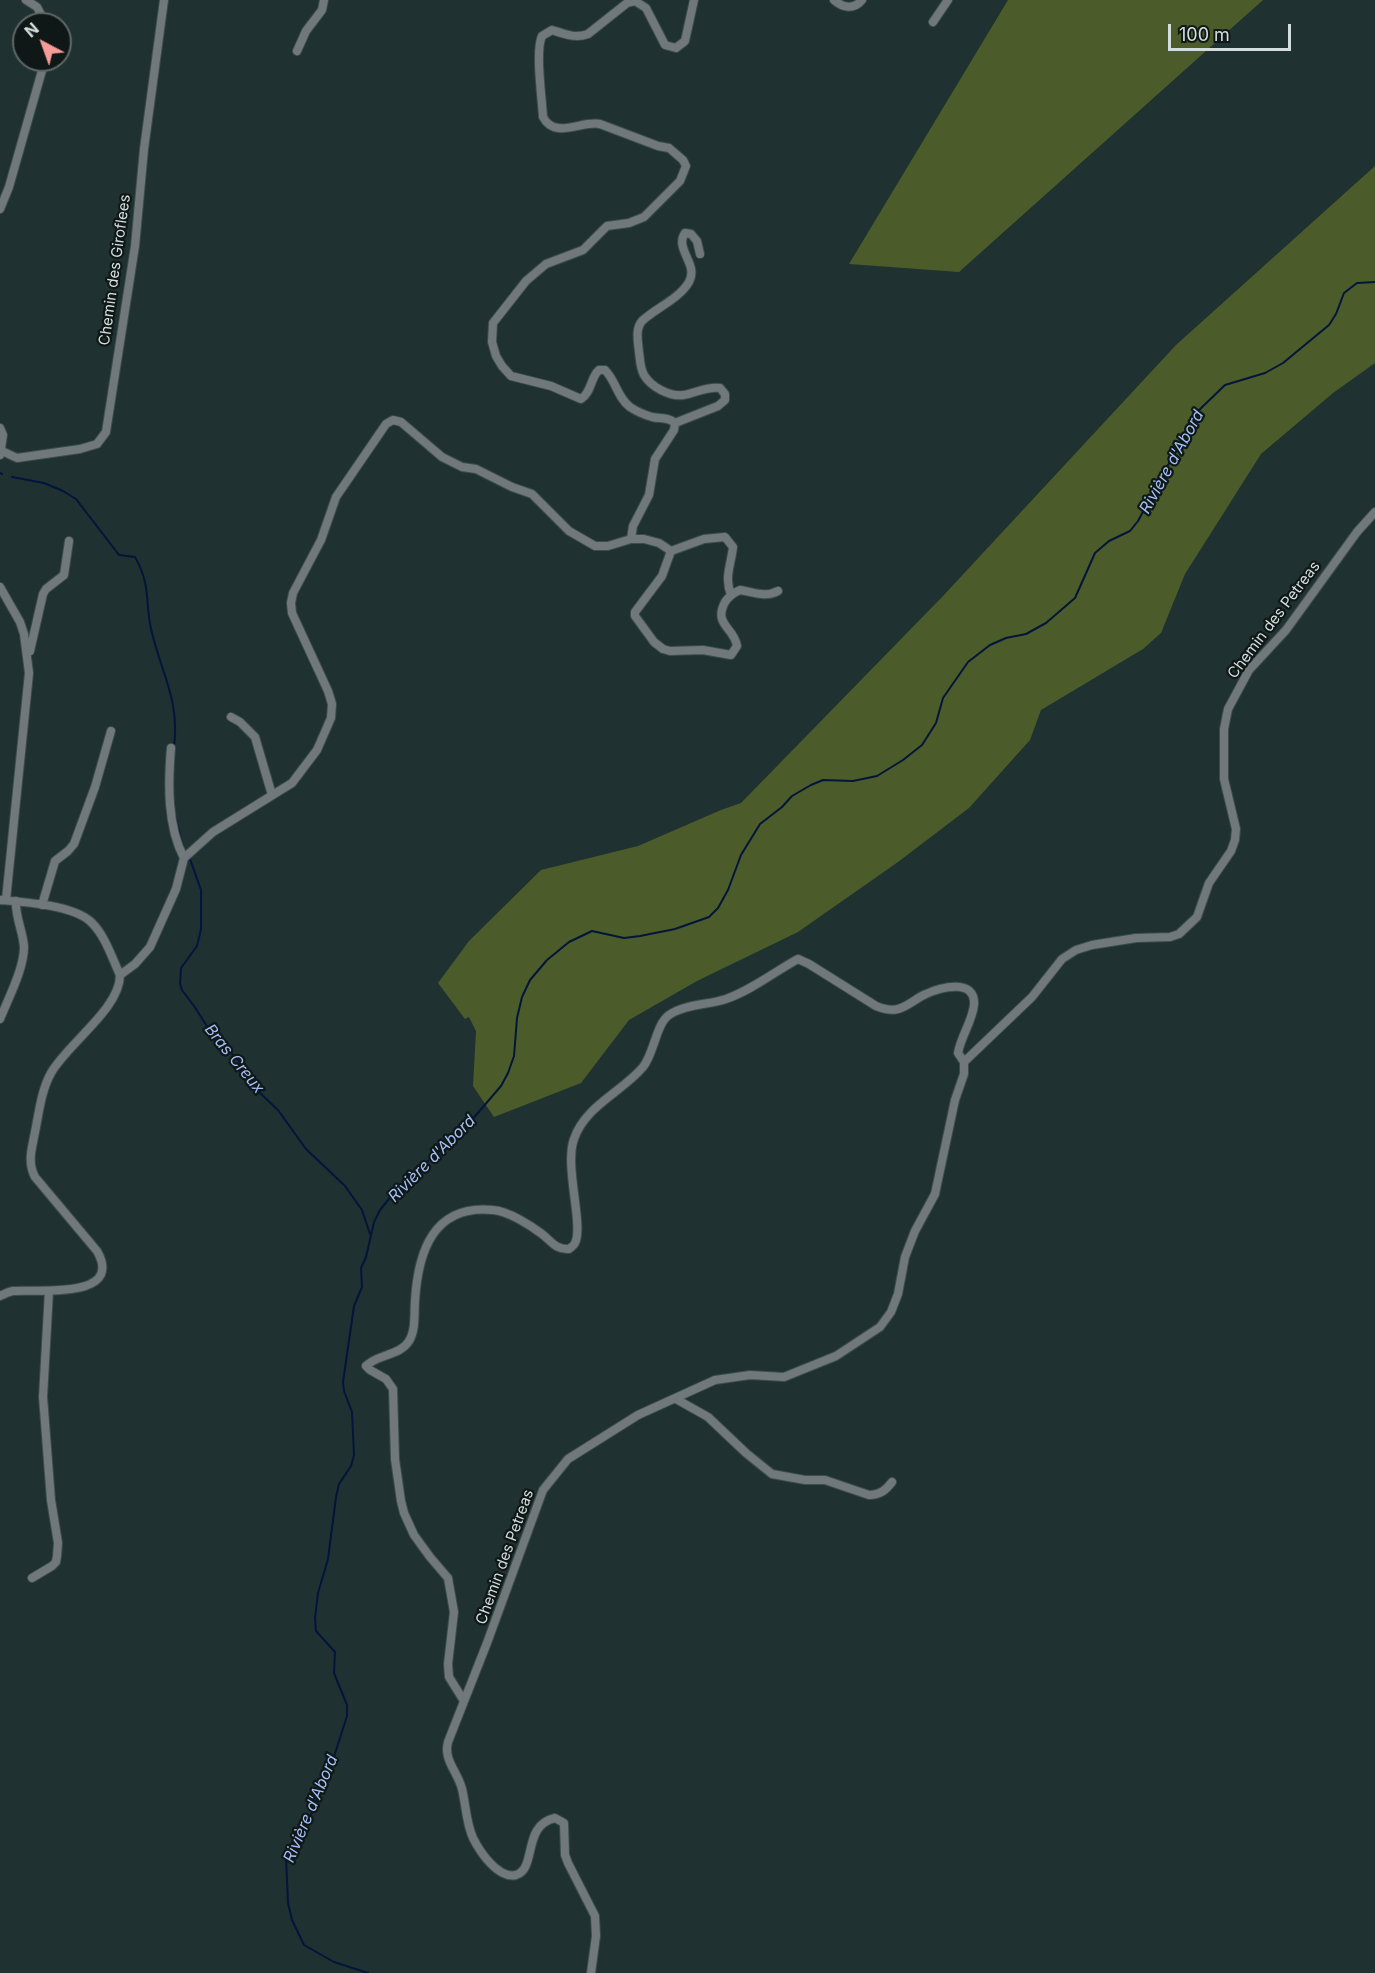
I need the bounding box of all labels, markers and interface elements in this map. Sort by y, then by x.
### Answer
north arrow [12,12,72,72]
scale bar [1171,12,1294,50]
text: N [20,18,43,41]
text: 100 m [1179,24,1230,45]
street label: Chemin des Giroflees [95,193,135,347]
water label: Rivière d'Abord [1136,407,1208,517]
street label: Chemin des Petreas [1224,558,1324,682]
water label: Bras Creux [200,1020,268,1098]
water label: Rivière d'Abord [385,1112,479,1206]
street label: Chemin des Petreas [472,1487,538,1627]
water label: Rivière d'Abord [280,1752,342,1866]

